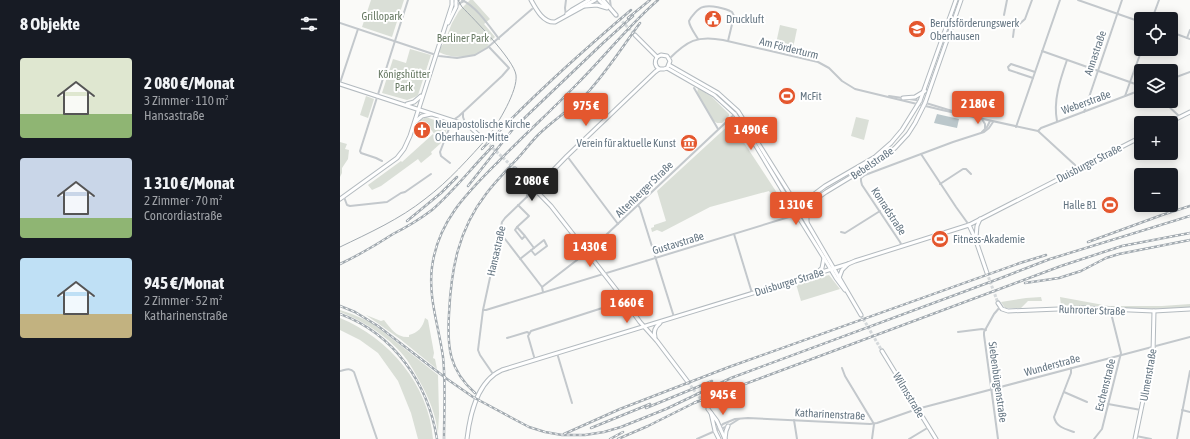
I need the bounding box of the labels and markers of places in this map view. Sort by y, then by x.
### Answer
public building icon: Druckluft [703,9,723,29]
place label: Druckluft [726,13,764,25]
place label: Berufsförderungswerk Oberhausen [930,17,1020,42]
school or university icon: Berufsförderungswerk Oberhausen [907,19,927,39]
sports icon: McFit [777,86,797,106]
place label: McFit [800,90,822,102]
pin: 2 180 € [941,91,1015,125]
pin: 975 € [558,93,614,127]
pin: 1 490 € [714,117,788,151]
place label: Neuapostolische Kirche Oberhausen-Mitte [435,118,530,143]
church icon: Neuapostolische Kirche Oberhausen-Mitte [412,120,432,140]
museum icon: Verein für aktuelle Kunst [679,133,699,153]
place label: Verein für aktuelle Kunst [577,137,676,149]
pin: 2 080 € [495,168,569,202]
pin: 1 310 € [759,192,833,226]
sports icon: Halle B1 [1100,195,1120,215]
place label: Halle B1 [1063,199,1097,211]
sports icon: Fitness-Akademie [930,229,950,249]
place label: Fitness-Akademie [953,233,1025,245]
pin: 1 430 € [553,234,627,268]
pin: 1 660 € [590,290,664,324]
pin: 945 € [695,382,751,416]

